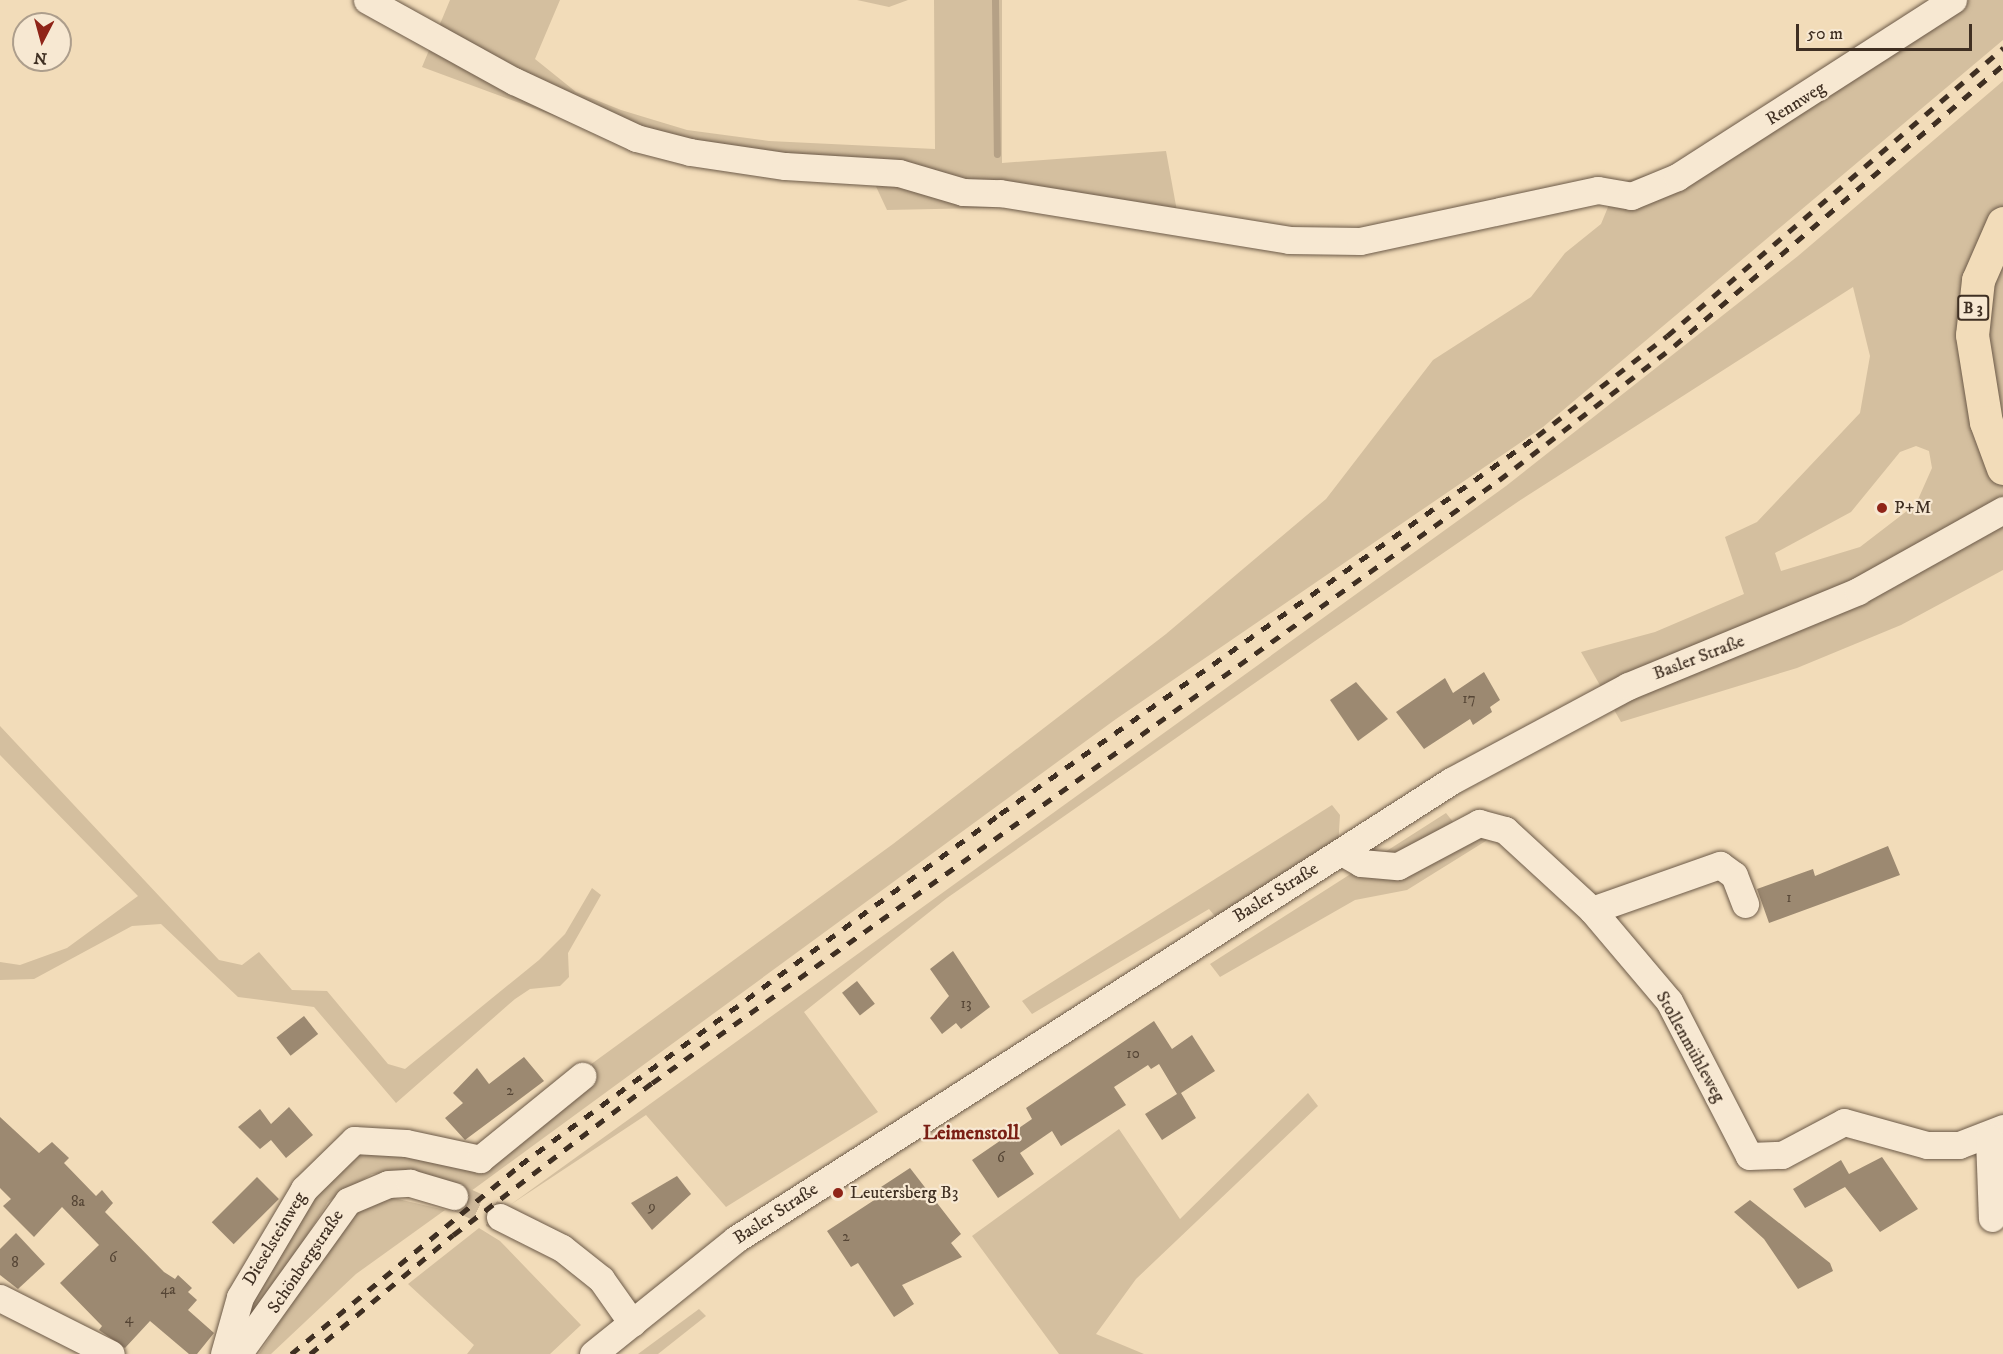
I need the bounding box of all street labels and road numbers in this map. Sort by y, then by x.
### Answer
street label: Rennweg [1762,77,1830,131]
road number: B 3 [1956,295,1990,321]
street label: Basler Straße [1650,631,1748,685]
street label: Basler Straße [1229,858,1323,928]
street label: Stollenmühleweg [1651,988,1729,1106]
street label: Basler Straße [730,1179,822,1249]
street label: Dieselsteinweg [239,1188,311,1290]
street label: Schönbergstraße [263,1206,349,1318]

